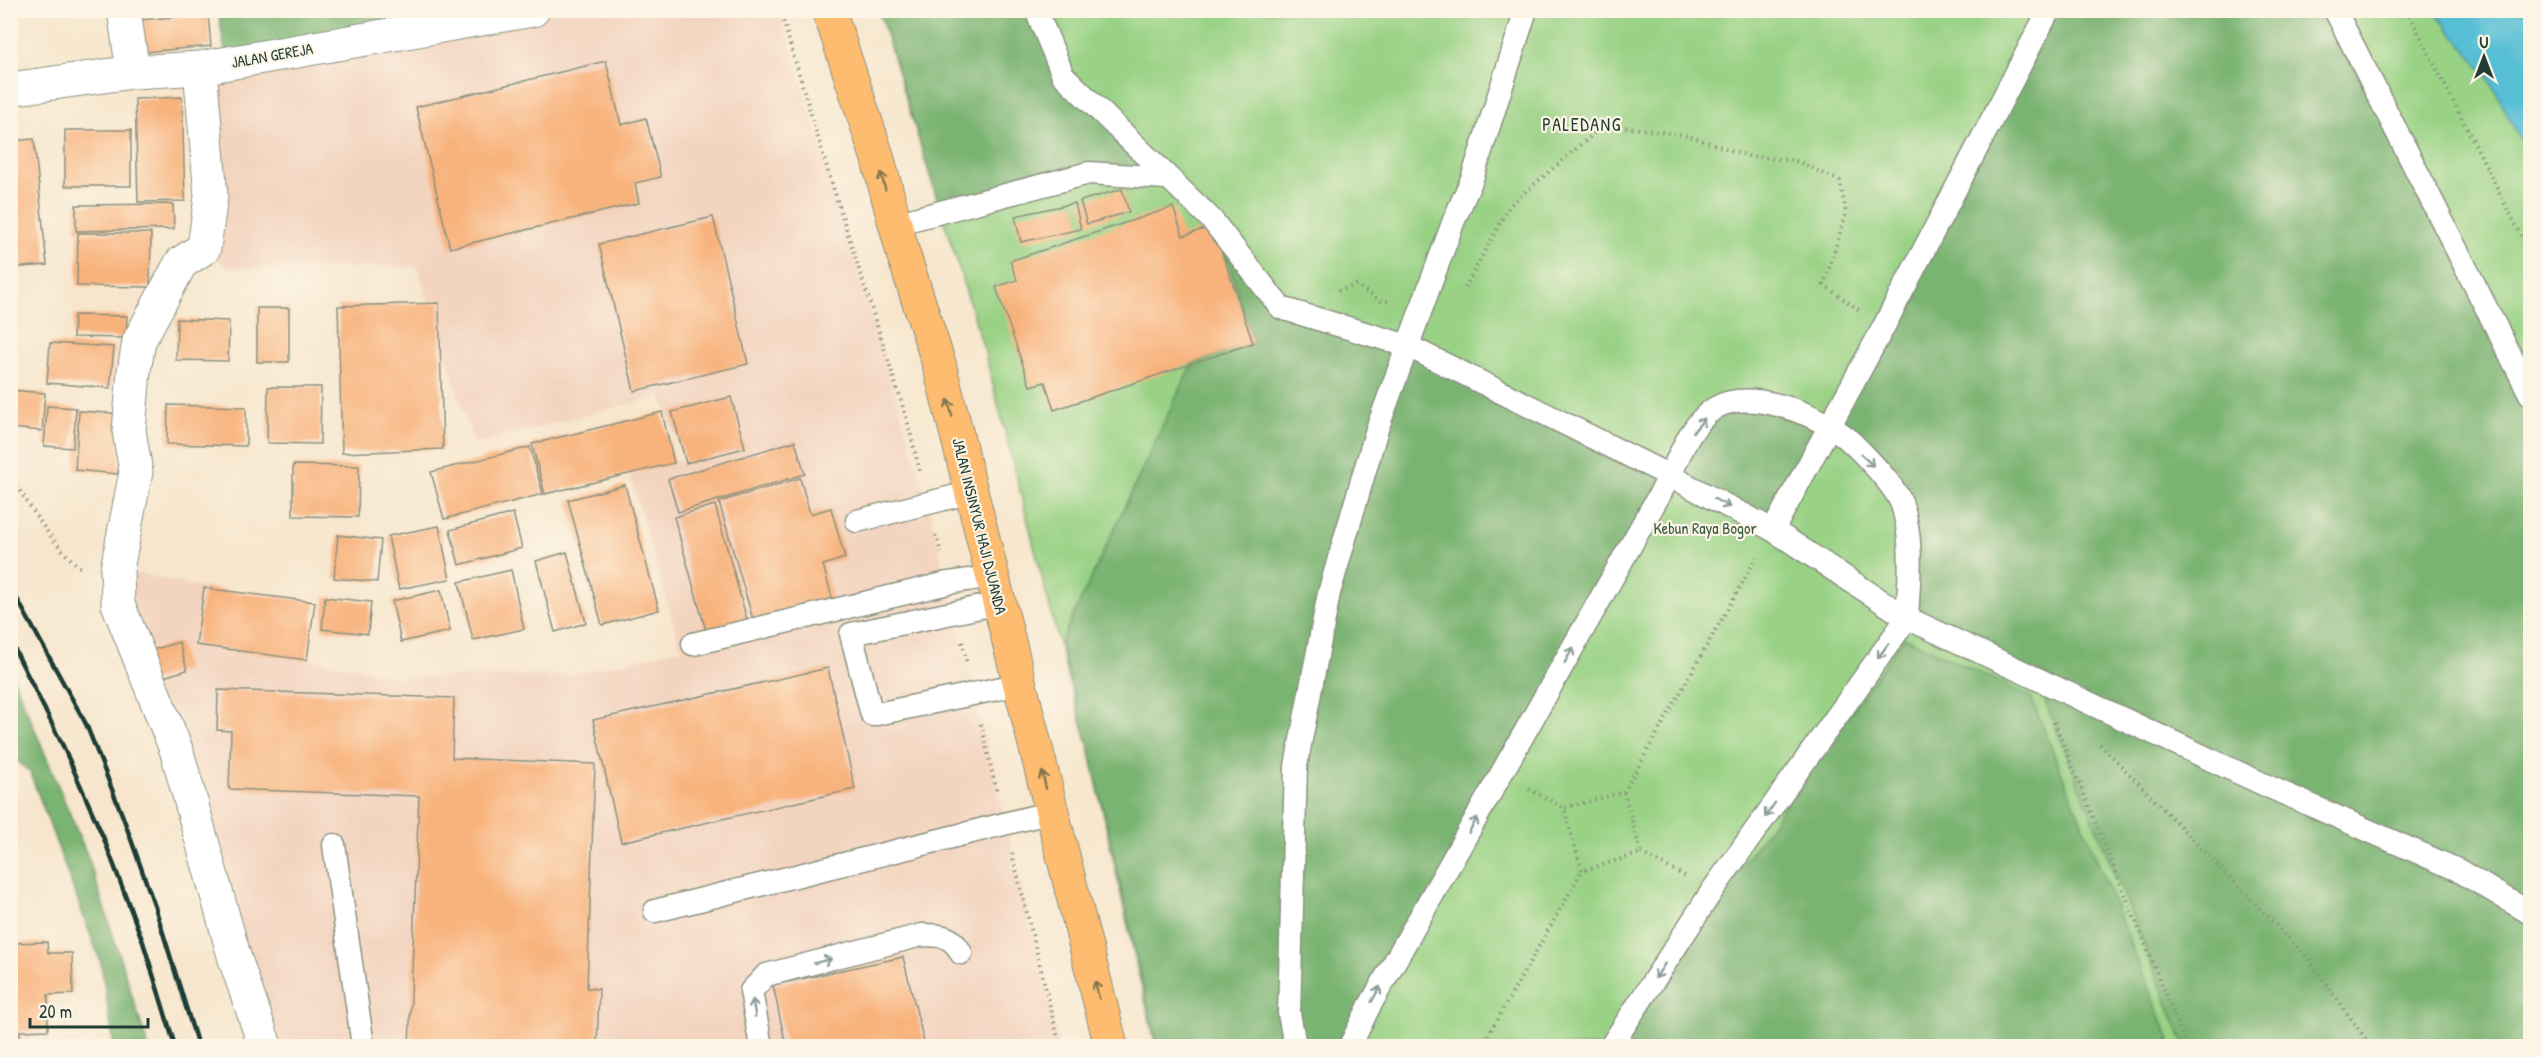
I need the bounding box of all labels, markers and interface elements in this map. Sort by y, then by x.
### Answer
north arrow [2454,27,2514,87]
text: U [2480,31,2489,53]
street label: JALAN GEREJA [229,37,315,73]
district label: PALEDANG [1542,112,1622,137]
one-way arrow [877,172,889,191]
one-way arrow [944,399,956,418]
one-way arrow [1692,417,1705,433]
street label: JALAN INSINYUR HAJI DJUANDA [947,435,1013,617]
one-way arrow [1860,453,1875,467]
one-way arrow [1713,497,1730,509]
park label: Kebun Raya Bogor [1653,517,1757,539]
one-way arrow [1877,642,1890,658]
one-way arrow [1564,647,1575,665]
one-way arrow [1038,771,1050,790]
one-way arrow [1764,801,1776,817]
one-way arrow [1467,817,1479,834]
one-way arrow [813,954,832,966]
one-way arrow [1654,962,1667,979]
one-way arrow [1090,981,1102,1000]
one-way arrow [1370,986,1382,1003]
scale bar [30,991,148,1029]
text: 20 m [39,999,72,1024]
one-way arrow [748,999,759,1018]

